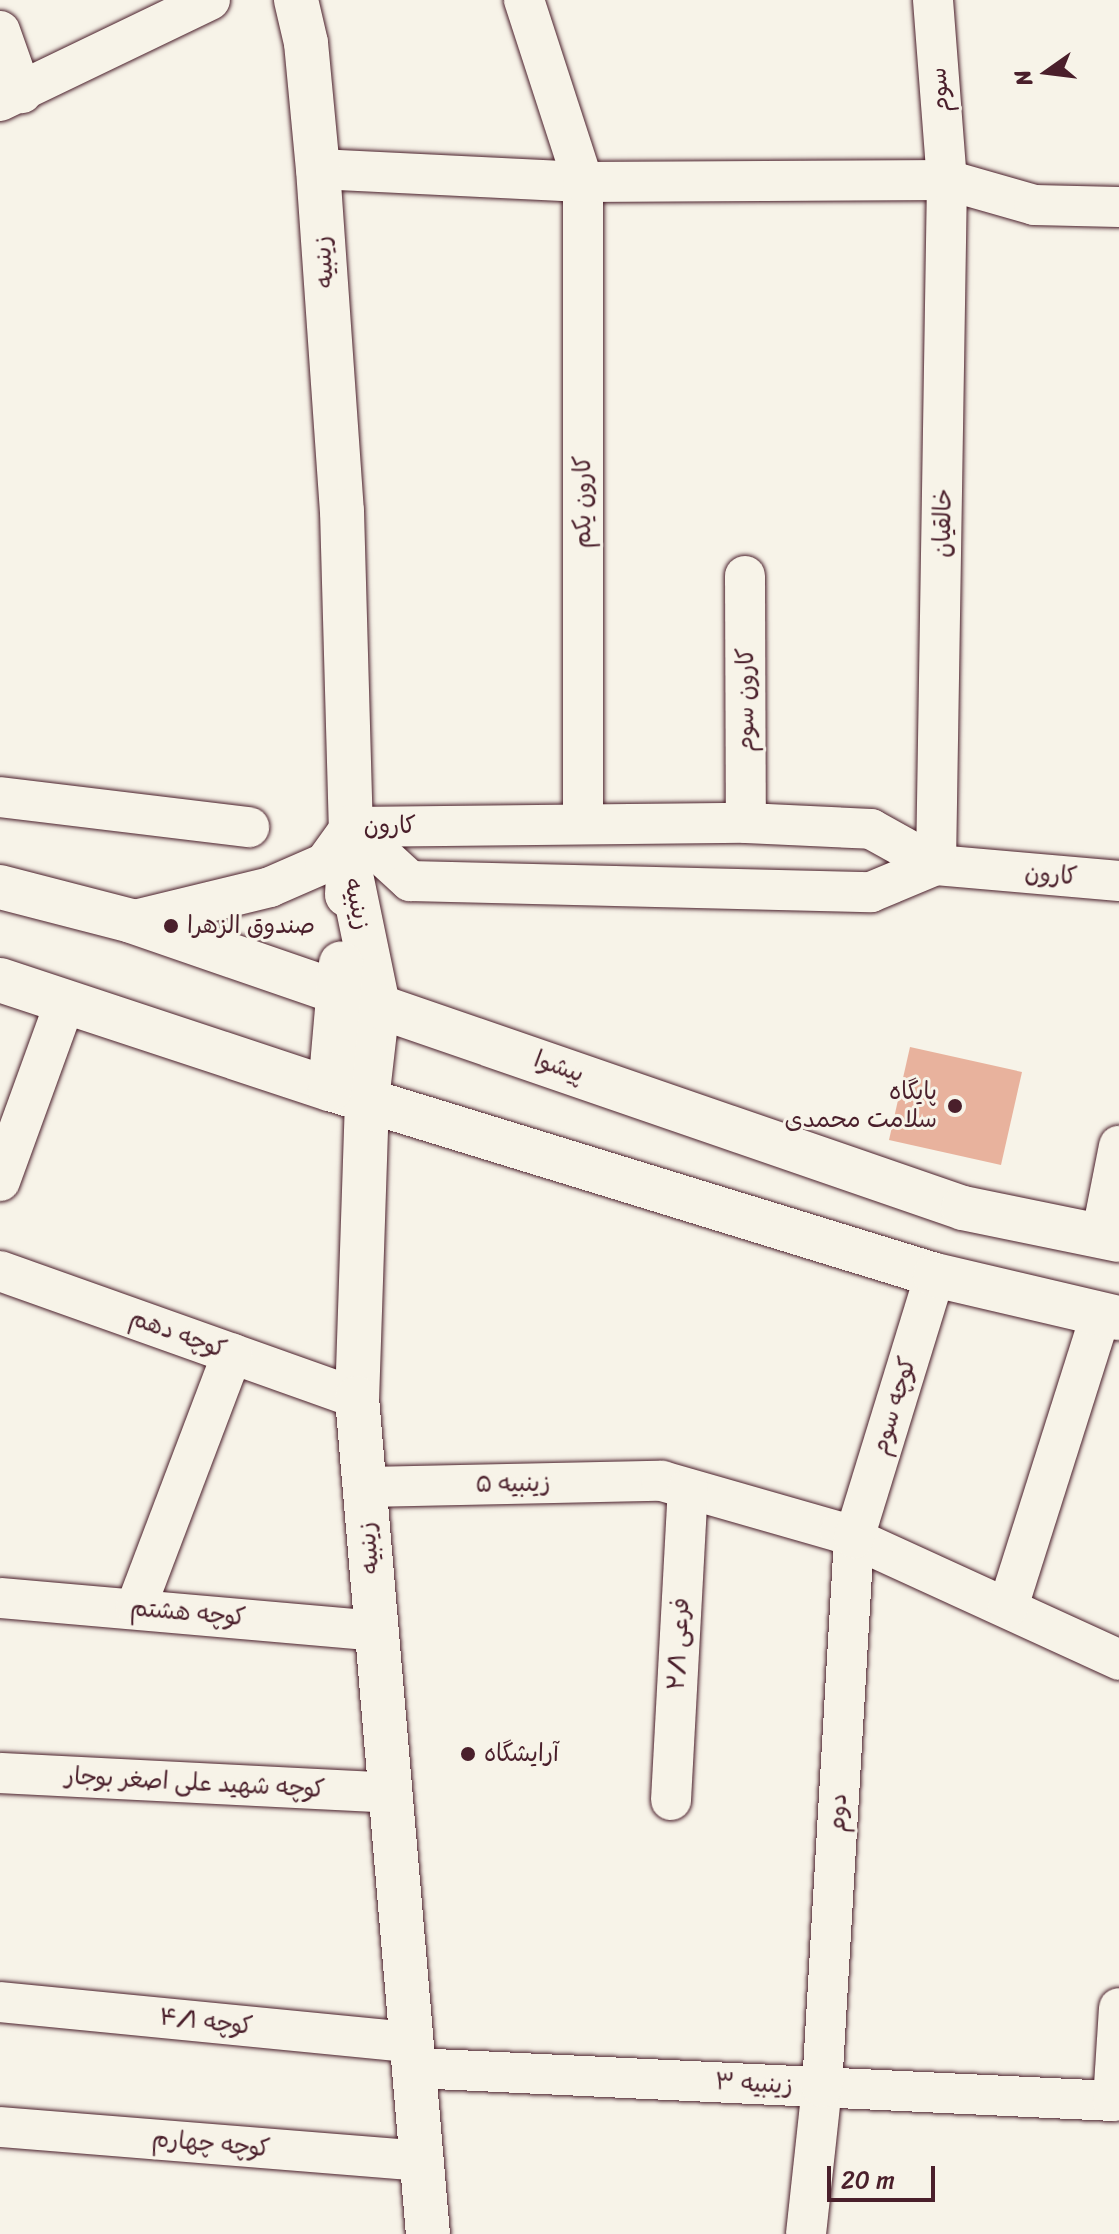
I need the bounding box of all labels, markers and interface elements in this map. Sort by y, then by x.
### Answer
north arrow [1007,32,1087,112]
street label: سوم [924,66,956,114]
text: N [1002,66,1044,90]
street label: زینبیه [308,235,340,289]
street label: کارون یکم [569,456,597,548]
street label: خالقیان [928,488,958,558]
street label: کارون سوم [732,648,760,752]
street label: کارون [363,811,417,841]
street label: کارون [1024,858,1078,892]
street label: زینبیه [337,876,377,932]
place label: صندوق الزهرا [187,912,315,940]
marker: صندوق الزهرا [162,917,180,935]
street label: پیشوا [530,1045,588,1089]
place label: پایگاه سلامت محمدی [785,1078,937,1134]
marker: پایگاه سلامت محمدی [944,1095,966,1117]
street label: کوچه دهم [126,1303,230,1365]
street label: کوچه سوم [866,1354,922,1458]
street label: زینبیه ۵ [475,1469,551,1499]
street label: زینبیه [352,1521,386,1575]
street label: کوچه هشتم [129,1594,247,1632]
street label: فرعی ۲/۱ [662,1597,696,1691]
place label: آرایشگاه [484,1740,559,1768]
marker: آرایشگاه [459,1745,477,1763]
street label: کوچه شهید علی اصغر بوجار [64,1762,326,1804]
street label: دوم [823,1793,853,1833]
street label: کوچه ۴/۱ [158,2003,254,2041]
street label: زینبیه ۳ [714,2068,794,2100]
street label: کوچه چهارم [151,2124,271,2164]
scale bar [831,2150,939,2200]
text: 20 m [841,2159,895,2201]

